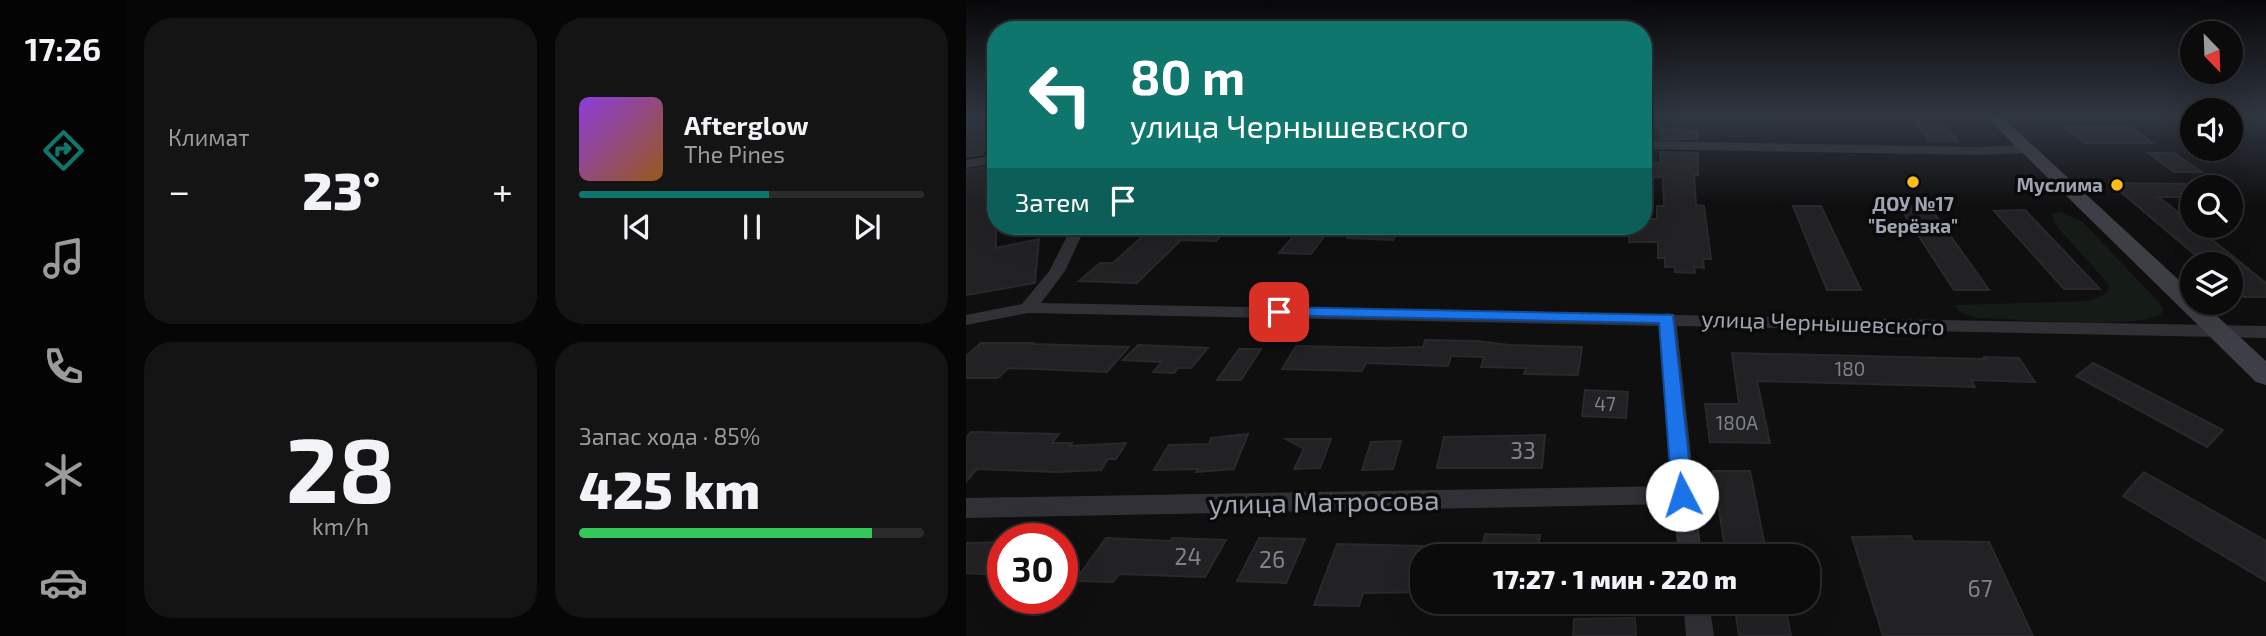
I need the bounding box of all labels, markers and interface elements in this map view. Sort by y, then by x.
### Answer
north arrow [2180,21,2244,84]
map controls [2180,21,2243,315]
text: 17:26 [25,29,101,67]
text: 80 m [1130,46,1245,105]
icon: left [1015,49,1106,140]
button: sound [2180,98,2243,161]
text: улица Чернышевского [1130,106,1469,144]
text: Afterglow [684,109,809,140]
text: Климат [168,123,249,151]
icon: directions [39,126,88,175]
text: The Pines [684,140,785,168]
text: 23° [302,158,380,220]
text: − [168,167,190,213]
text: + [492,167,513,213]
place label: Муслима [2017,173,2103,196]
marker: ДОУ №17 "Берёзка" [1905,174,1921,190]
button: search [2180,175,2243,238]
marker: Муслима [2109,177,2125,193]
icon: arrive [1104,182,1142,220]
text: Затем [1015,186,1090,217]
place label: ДОУ №17 "Берёзка" [1868,192,1958,237]
icon: previous [618,208,656,246]
icon: pause [733,208,771,246]
icon: next [848,208,886,246]
icon: music [39,234,88,283]
button: layers [2180,252,2243,315]
pin [1249,282,1309,342]
icon: arrive [1260,293,1298,331]
street label: улица Чернышевского [1701,304,1945,341]
icon: phone [39,342,88,391]
house number: 180 [1835,357,1865,380]
house number: 47 [1594,392,1616,415]
house number: 180А [1716,411,1758,434]
text: 28 [286,412,395,521]
text: Запас хода · 85% [579,422,760,450]
house number: 33 [1510,436,1536,464]
icon: climate [39,450,88,499]
text: 425 km [579,457,760,519]
position arrow [1645,458,1719,532]
street label: улица Матросова [1208,482,1440,520]
text: km/h [312,512,369,540]
speed limit sign: 30 [987,523,1078,614]
house number: 24 [1174,542,1202,570]
house number: 26 [1259,545,1285,573]
icon: car [39,558,88,607]
text: 17:27 · 1 мин · 220 m [1493,563,1737,594]
house number: 67 [1968,574,1993,602]

